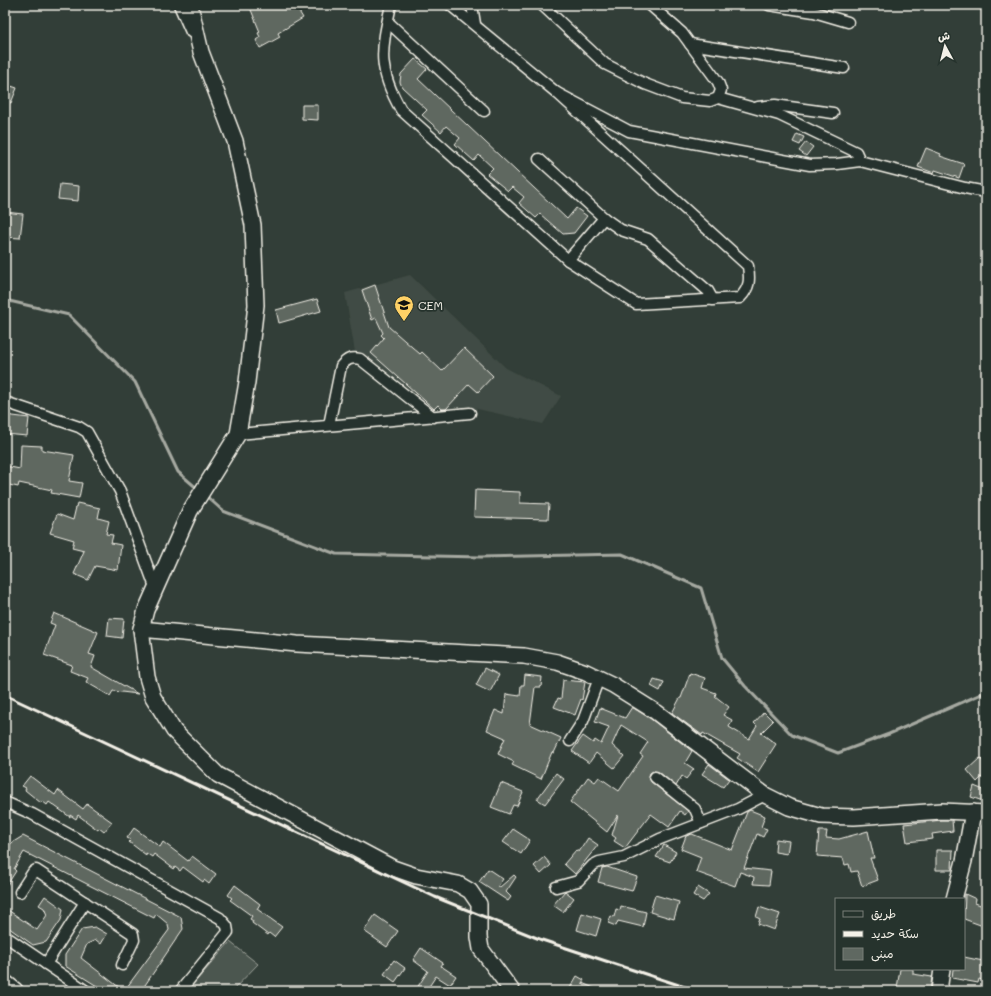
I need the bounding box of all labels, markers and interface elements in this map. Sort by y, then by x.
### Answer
north arrow [925,26,965,66]
text: ش [937,27,951,44]
school or university icon: CEM [393,294,415,322]
place label: CEM [418,297,443,313]
legend [835,898,965,970]
text: طريق [871,905,896,921]
text: سكة حديد [871,925,919,941]
text: مبنى [871,945,894,962]

